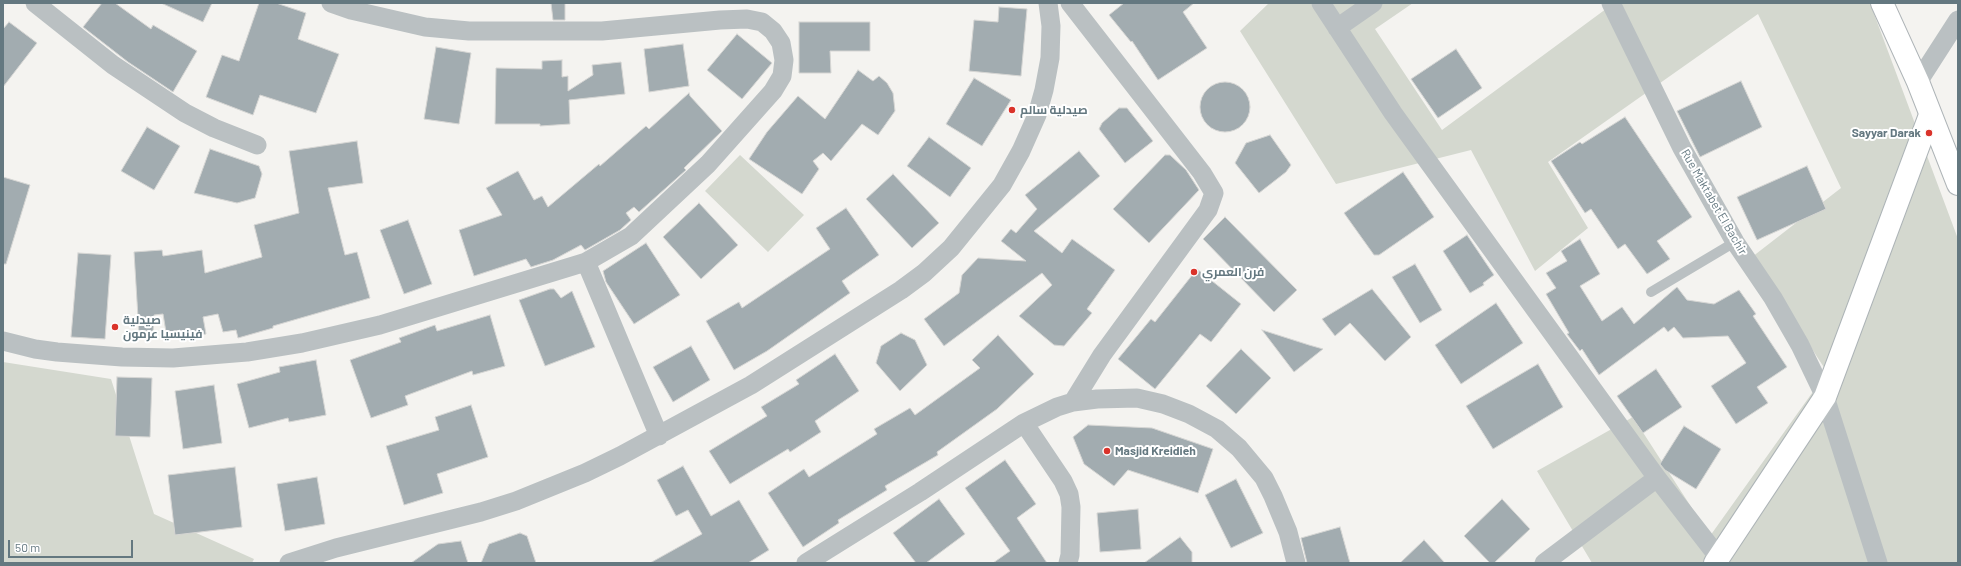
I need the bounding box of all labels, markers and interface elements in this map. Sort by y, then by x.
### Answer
place label: صيدلية سالم [1020,103,1088,117]
marker: صيدلية سالم [1007,105,1017,115]
place label: Sayyar Darak [1852,126,1921,140]
marker: Sayyar Darak [1924,128,1934,138]
street label: Rue Maktabet El Bachir [1678,147,1750,257]
place label: فرن العمري [1202,265,1264,279]
marker: فرن العمري [1189,267,1199,277]
place label: صيدلية فينيسيا عرمون [123,313,202,341]
marker: صيدلية فينيسيا عرمون [110,322,120,332]
place label: Masjid Kreidieh [1115,444,1196,458]
marker: Masjid Kreidieh [1102,446,1112,456]
scale bar [10,532,135,558]
text: 50 m [15,540,40,554]

